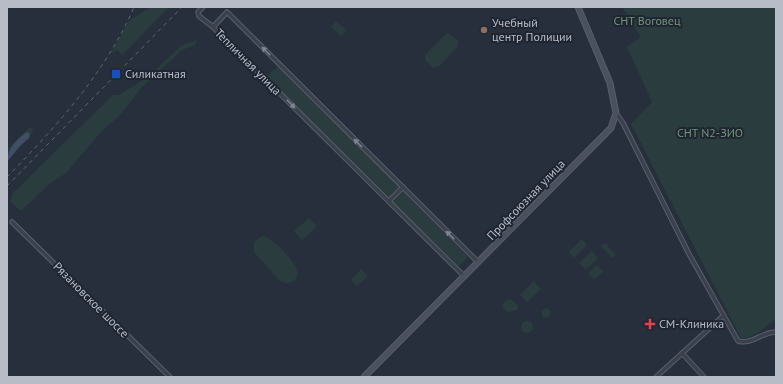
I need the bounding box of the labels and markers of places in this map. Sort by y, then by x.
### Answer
place label: Учебный центр Полиции [492,15,572,44]
marker: Учебный центр Полиции [479,25,489,35]
place label: Силикатная [125,66,186,81]
marker: Силикатная [110,68,122,80]
place label: СМ-Клиника [659,316,724,331]
marker: СМ-Клиника [644,318,656,330]

